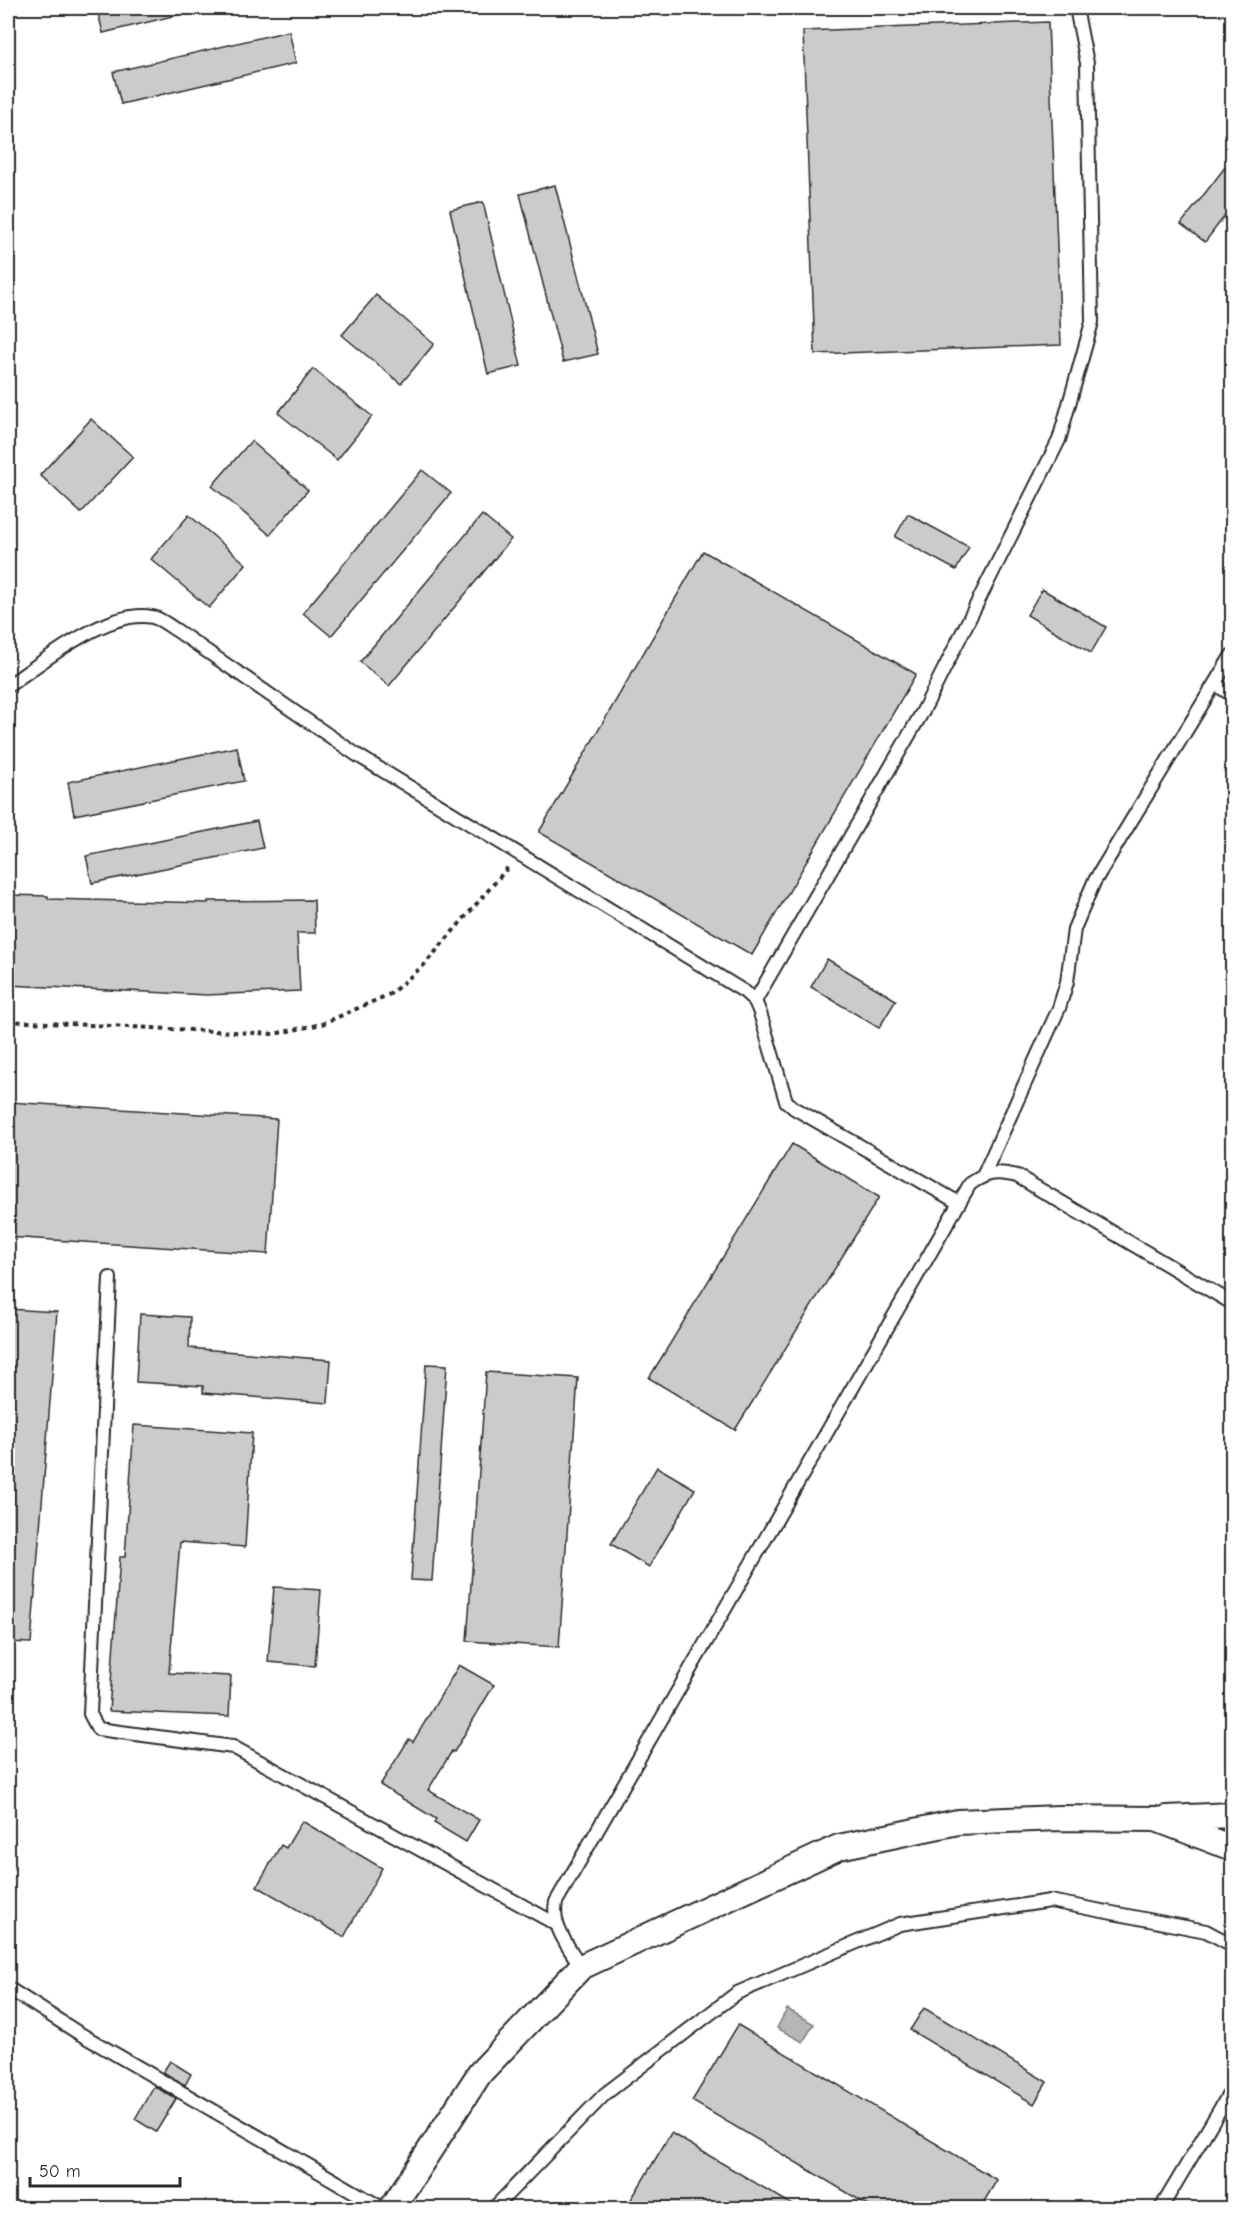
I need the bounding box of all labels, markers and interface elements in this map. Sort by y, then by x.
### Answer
scale bar [30,2150,180,2188]
text: 50 m [39,2161,81,2182]

